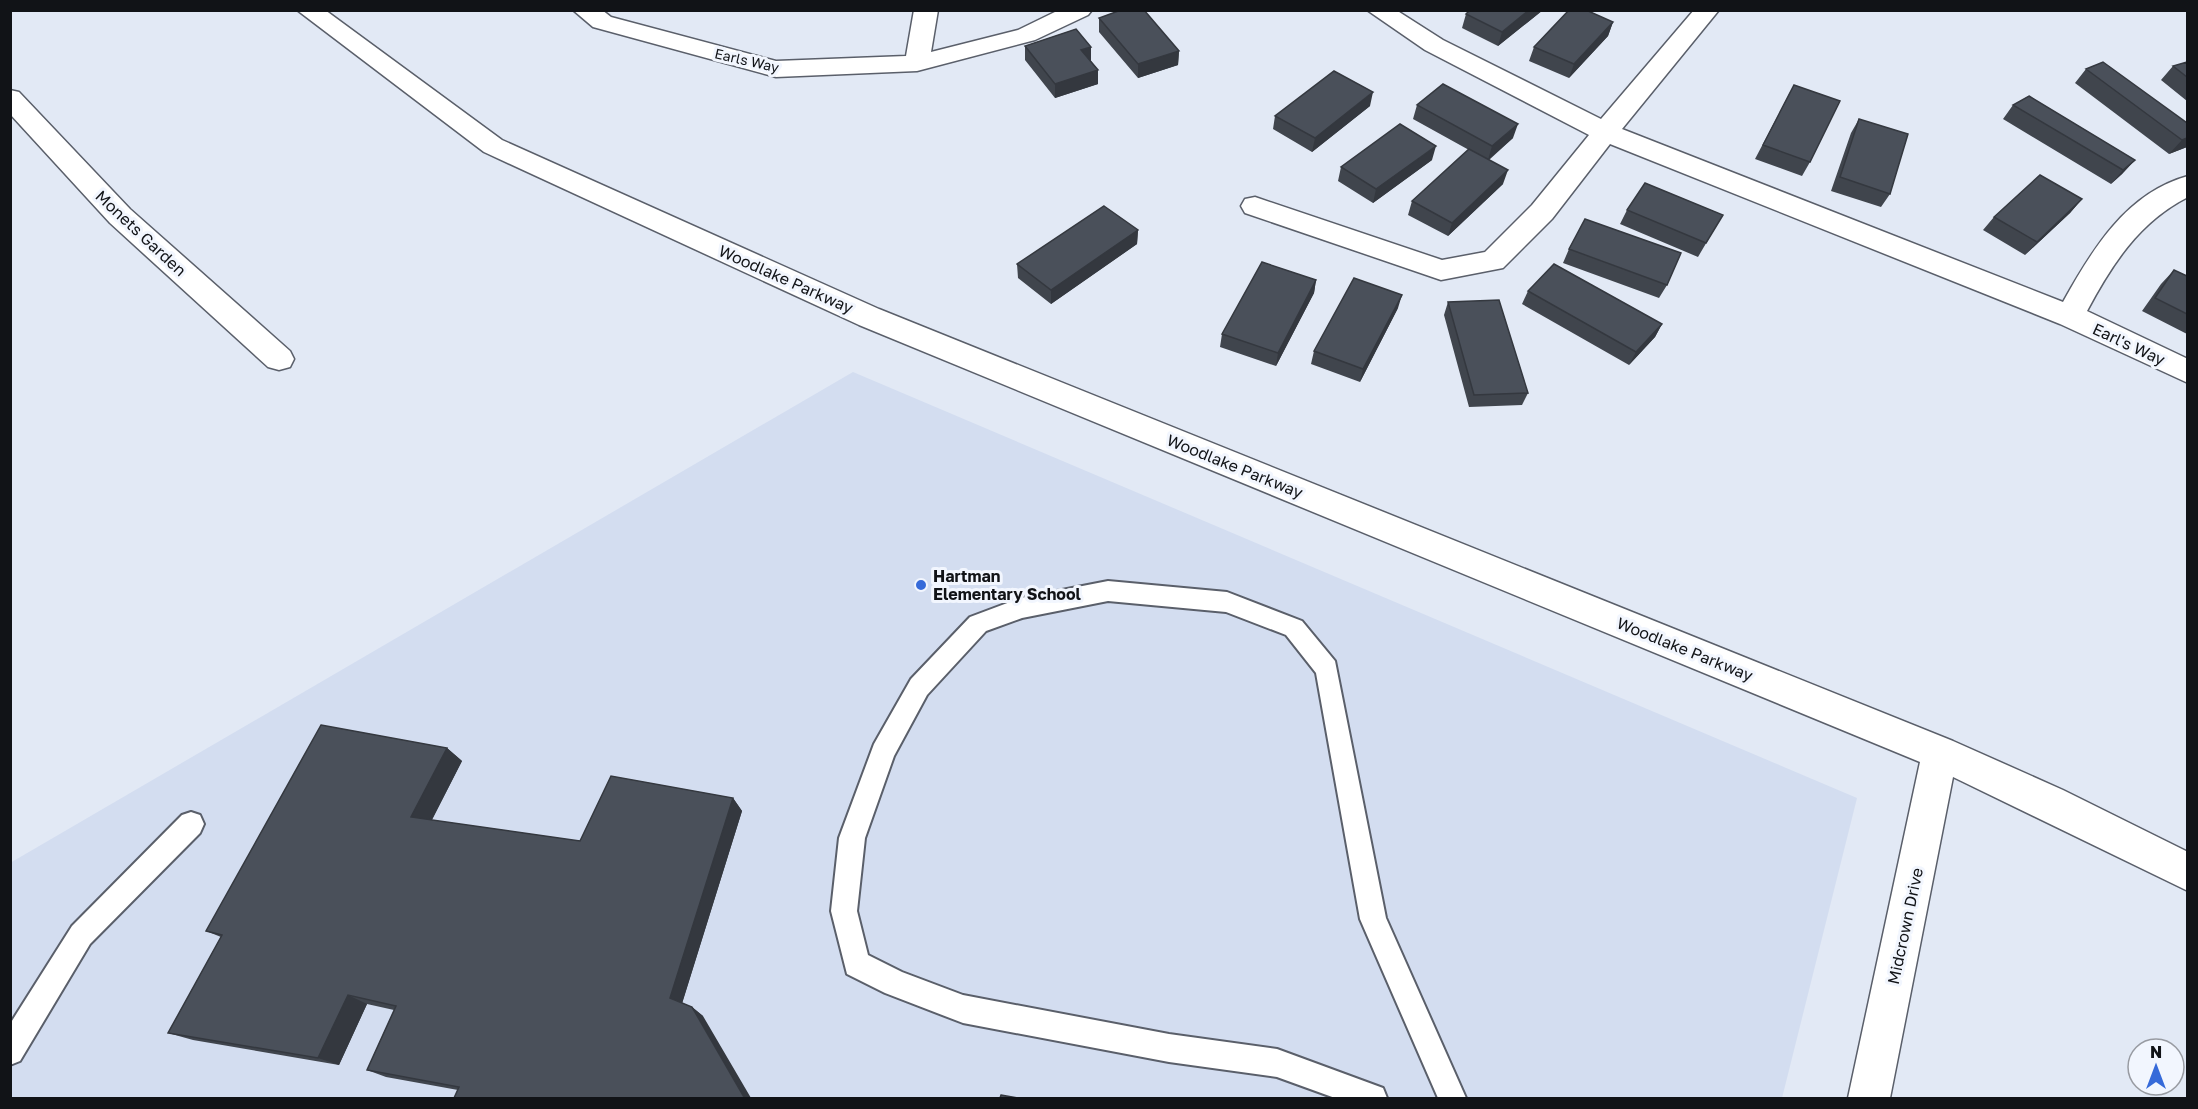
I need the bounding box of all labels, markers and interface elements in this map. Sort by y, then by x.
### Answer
street label: Earls Way [713,44,781,76]
street label: Monets Garden [91,186,191,280]
street label: Woodlake Parkway [716,240,856,318]
street label: Earl's Way [2090,319,2168,370]
street label: Woodlake Parkway [1164,430,1306,502]
place label: Hartman Elementary School [933,566,1082,604]
marker: Hartman Elementary School [914,578,928,592]
street label: Woodlake Parkway [1614,613,1756,685]
street label: Midcrown Drive [1883,866,1927,986]
north arrow [2126,1037,2186,1097]
text: N [2150,1042,2162,1062]

